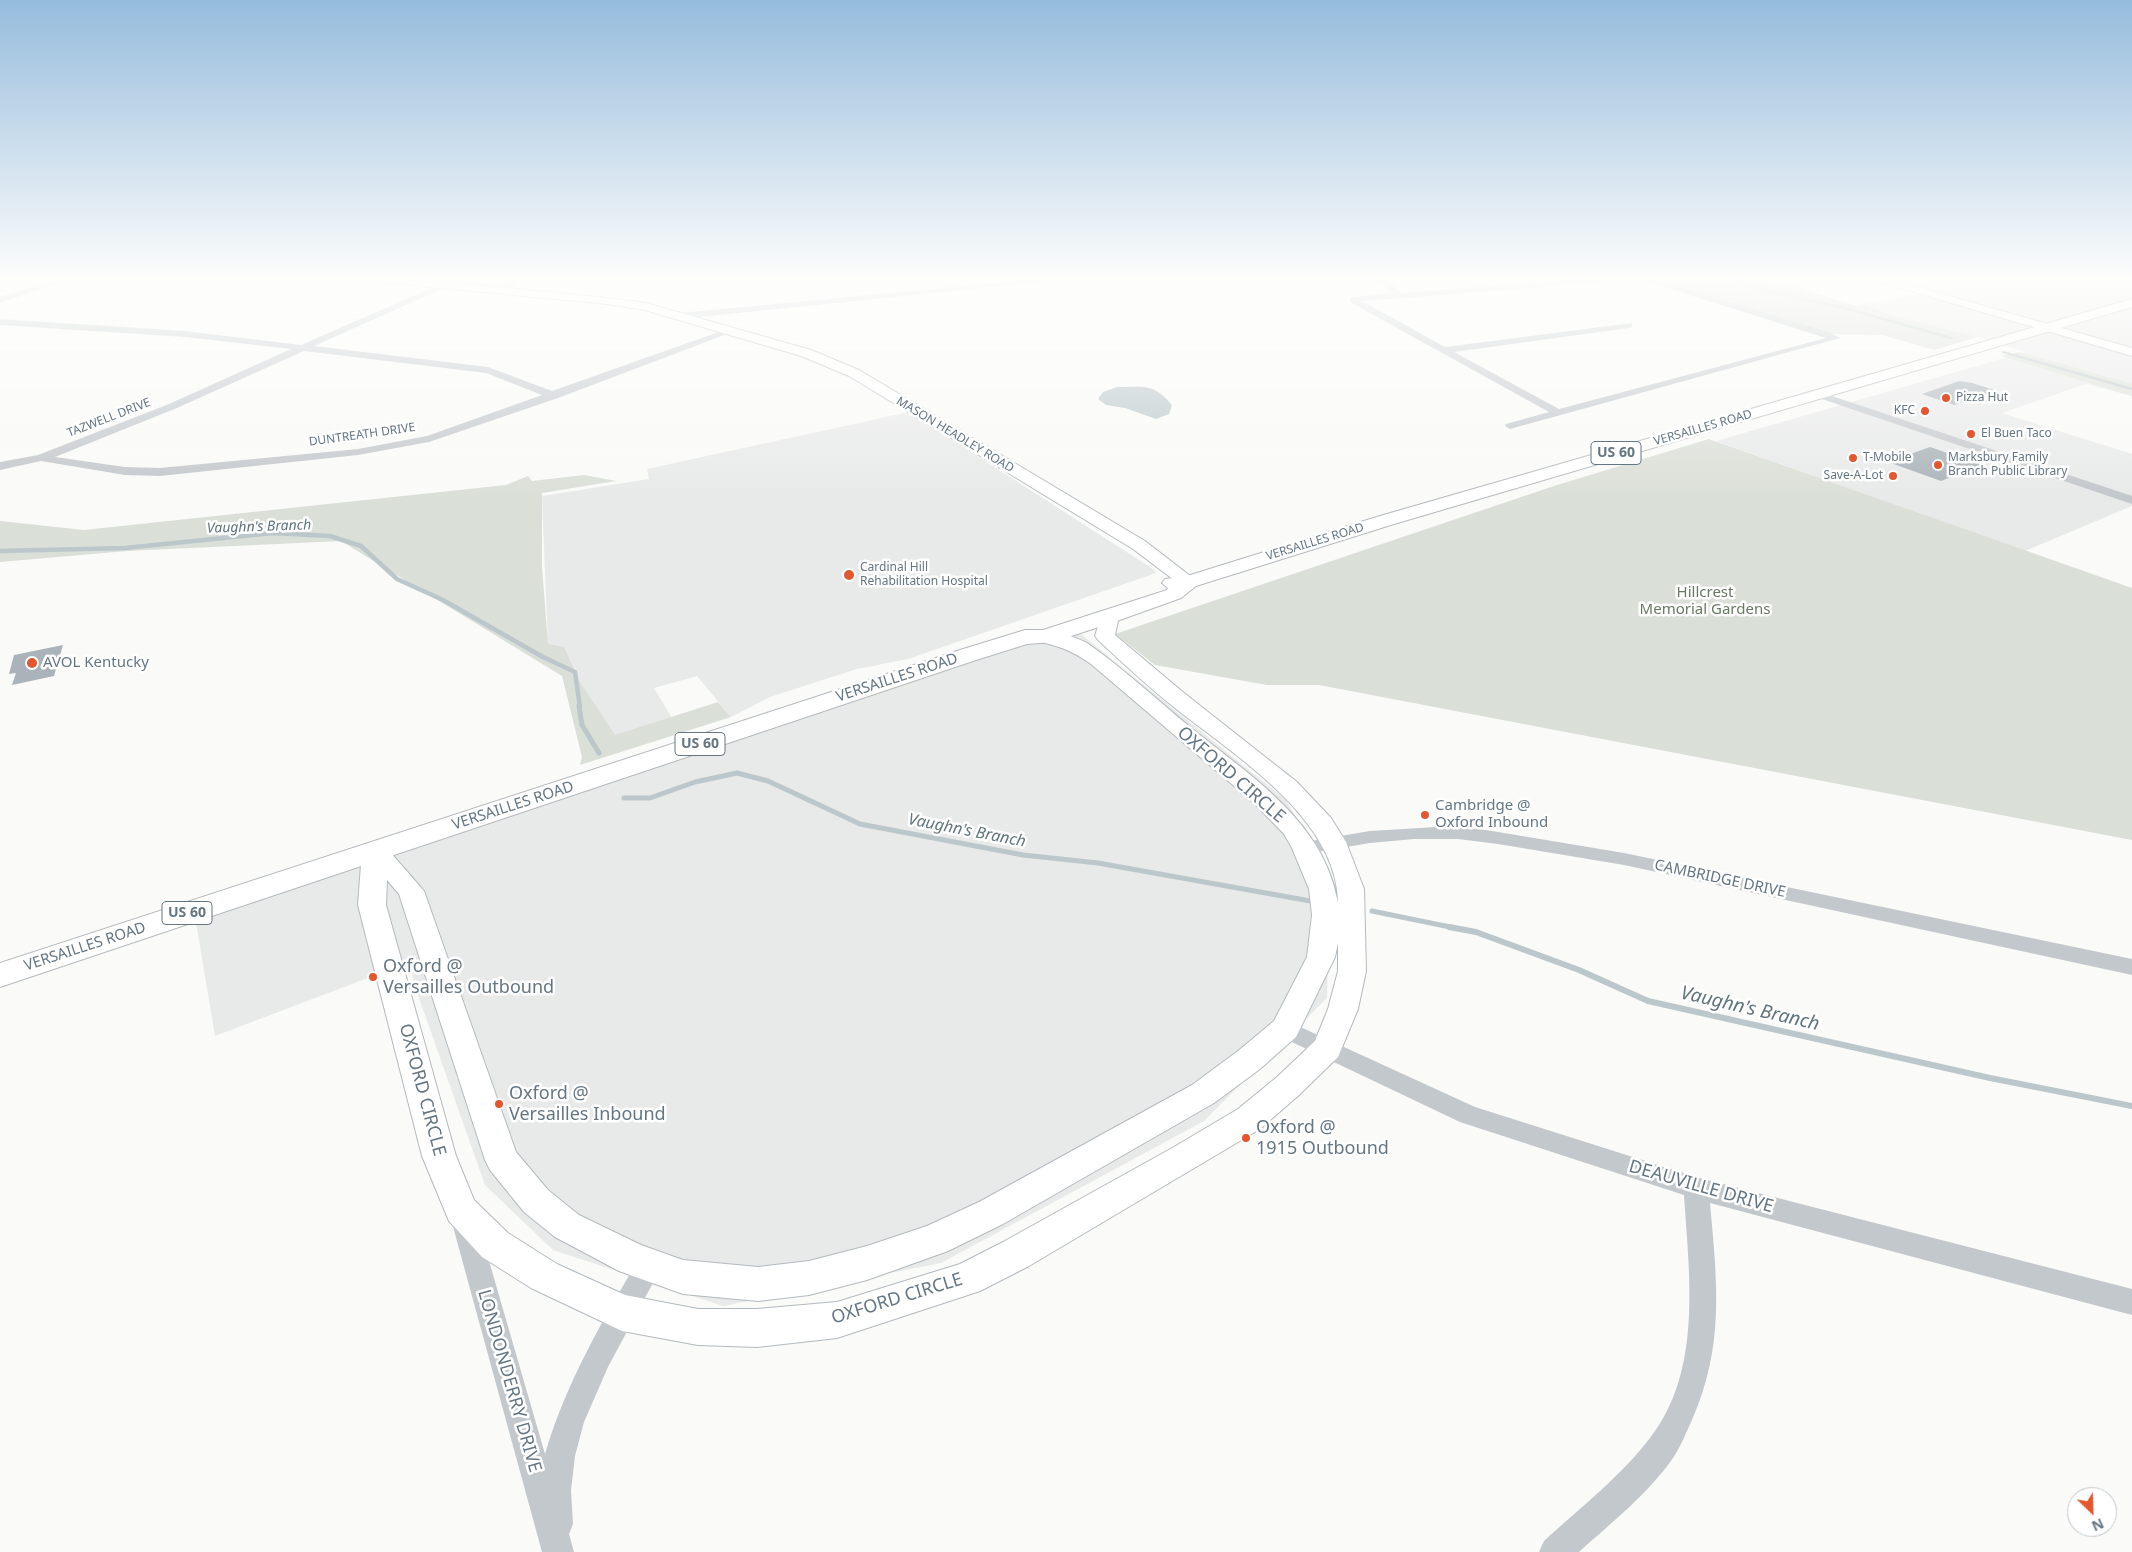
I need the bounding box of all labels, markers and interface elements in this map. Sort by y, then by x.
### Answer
place label: Pizza Hut [1956,391,2008,405]
marker: Pizza Hut [1940,392,1952,404]
street label: MASON HEADLEY ROAD [894,394,1016,476]
street label: TAZWELL DRIVE [65,396,153,440]
place label: KFC [1894,404,1915,418]
marker: KFC [1919,405,1931,417]
street label: VERSAILLES ROAD [1652,407,1754,449]
street label: DUNTREATH DRIVE [308,420,416,450]
place label: El Buen Taco [1981,427,2052,441]
marker: El Buen Taco [1965,428,1977,440]
road number: US 60 [1591,442,1641,464]
place label: T-Mobile [1863,451,1912,465]
place label: Marksbury Family Branch Public Library [1948,451,2067,479]
marker: T-Mobile [1847,452,1859,464]
marker: Marksbury Family Branch Public Library [1932,459,1944,471]
place label: Save-A-Lot [1824,469,1883,483]
marker: Save-A-Lot [1887,470,1899,482]
water label: Vaughn's Branch [207,517,311,537]
street label: VERSAILLES ROAD [1264,520,1366,564]
place label: Cardinal Hill Rehabilitation Hospital [860,561,988,589]
marker: Cardinal Hill Rehabilitation Hospital [842,568,856,582]
park label: Hillcrest Memorial Gardens [1640,584,1770,619]
street label: VERSAILLES ROAD [834,650,960,706]
place label: AVOL Kentucky [43,654,149,672]
marker: AVOL Kentucky [25,656,39,670]
street label: OXFORD CIRCLE [1173,722,1289,828]
road number: US 60 [675,732,725,756]
street label: VERSAILLES ROAD [450,778,576,834]
place label: Cambridge @ Oxford Inbound [1435,797,1548,832]
marker: Cambridge @ Oxford Inbound [1419,809,1431,821]
water label: Vaughn's Branch [907,810,1027,852]
street label: CAMBRIDGE DRIVE [1653,856,1787,902]
road number: US 60 [162,901,212,924]
street label: VERSAILLES ROAD [22,919,148,975]
place label: Oxford @ Versailles Outbound [383,956,554,999]
marker: Oxford @ Versailles Outbound [367,971,379,983]
water label: Vaughn's Branch [1678,982,1822,1036]
street label: OXFORD CIRCLE [394,1021,450,1159]
place label: Oxford @ Versailles Inbound [509,1083,666,1126]
marker: Oxford @ Versailles Inbound [493,1098,505,1110]
place label: Oxford @ 1915 Outbound [1256,1117,1389,1160]
marker: Oxford @ 1915 Outbound [1240,1132,1252,1144]
street label: DEAUVILLE DRIVE [1626,1156,1776,1218]
street label: OXFORD CIRCLE [829,1269,965,1329]
street label: LONDONDERRY DRIVE [473,1287,545,1475]
north arrow [2067,1487,2117,1537]
text: N [2089,1514,2107,1536]

